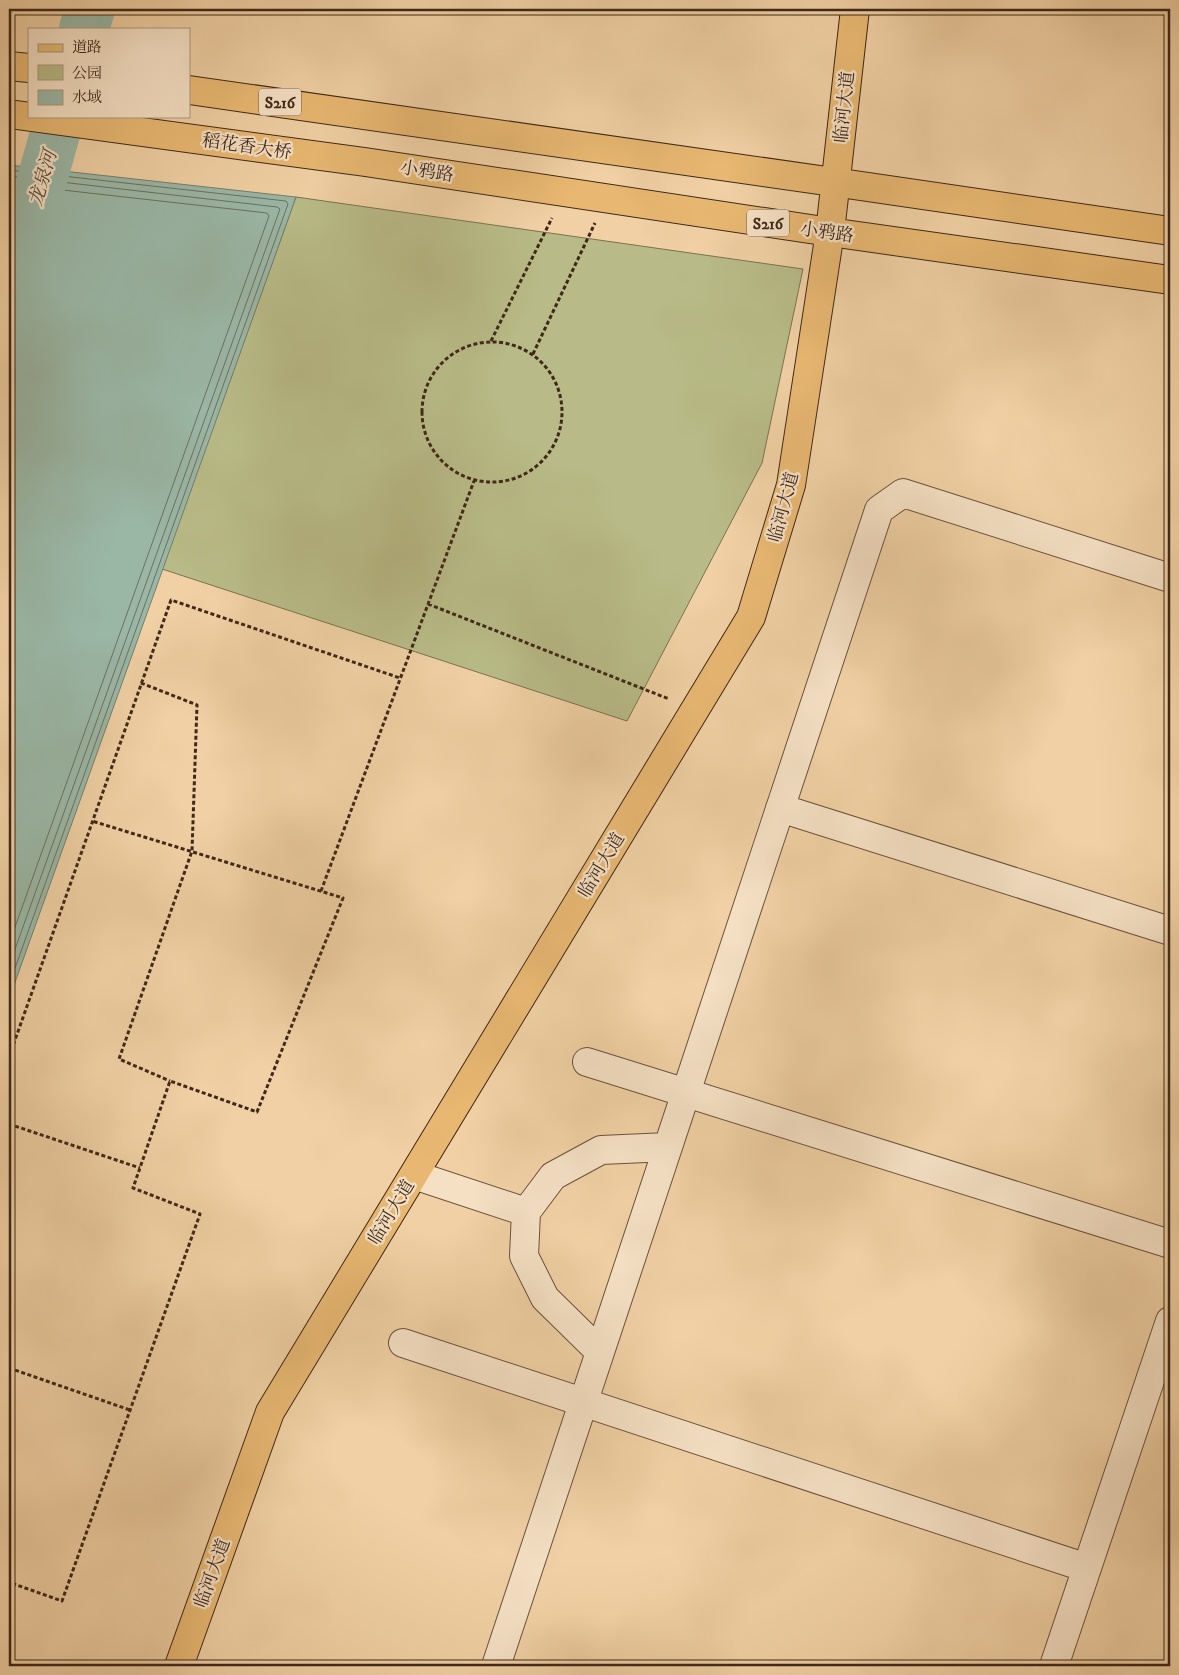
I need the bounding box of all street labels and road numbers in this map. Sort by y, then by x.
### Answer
street label: 临河大道 [830,70,860,144]
road number: S216 [259,88,301,115]
street label: 稻花香大桥 [201,130,293,164]
street label: 小鸦路 [398,157,455,187]
road number: S216 [747,210,789,237]
street label: 小鸦路 [799,218,855,248]
street label: 临河大道 [764,470,804,545]
street label: 临河大道 [574,829,630,902]
street label: 临河大道 [364,1176,420,1249]
street label: 临河大道 [190,1536,236,1611]

